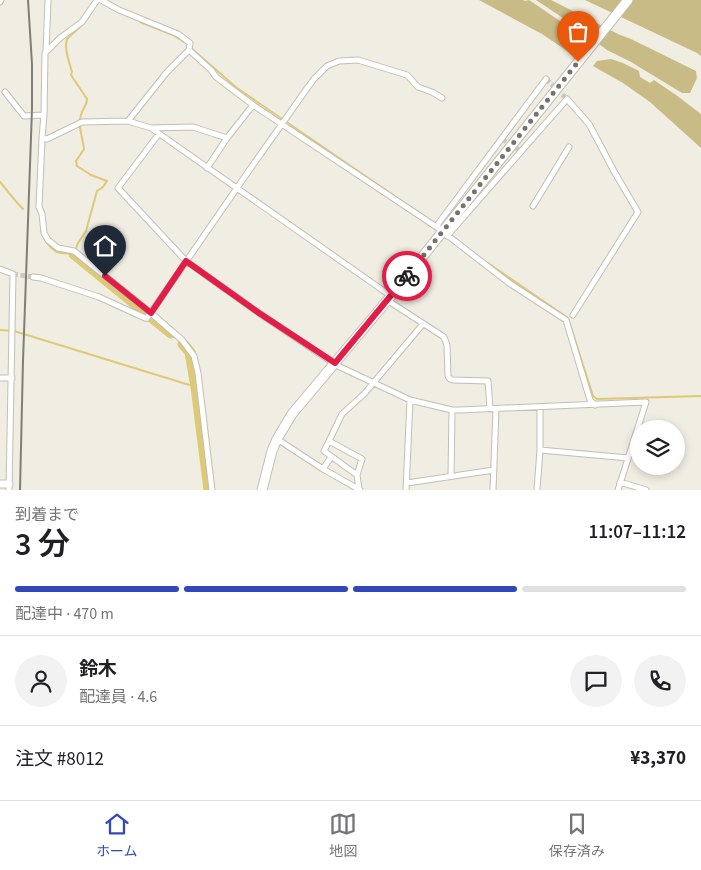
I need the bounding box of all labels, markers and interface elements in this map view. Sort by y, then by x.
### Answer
pin [557,11,599,62]
icon: bag [564,18,592,46]
pin [84,225,126,276]
icon: home [91,232,119,260]
courier [382,251,432,301]
icon: bike [393,262,421,290]
map controls [630,420,685,475]
button: layers [630,420,685,475]
text: 到着まで [15,504,79,526]
text: 11:07–11:12 [588,519,686,546]
text: 3 分 [15,522,70,568]
text: 配達中 · 470 m [15,603,114,625]
button: person [15,655,67,707]
button: chat [570,655,622,707]
button: phone [634,655,686,707]
text: 鈴木 [79,656,117,683]
text: 配達員 · 4.6 [79,686,157,708]
text: ¥3,370 [630,745,686,772]
text: 注文 #8012 [15,746,104,773]
tab: ホーム [96,810,137,862]
tab: 地図 [329,810,357,862]
tab: 保存済み [549,810,605,862]

